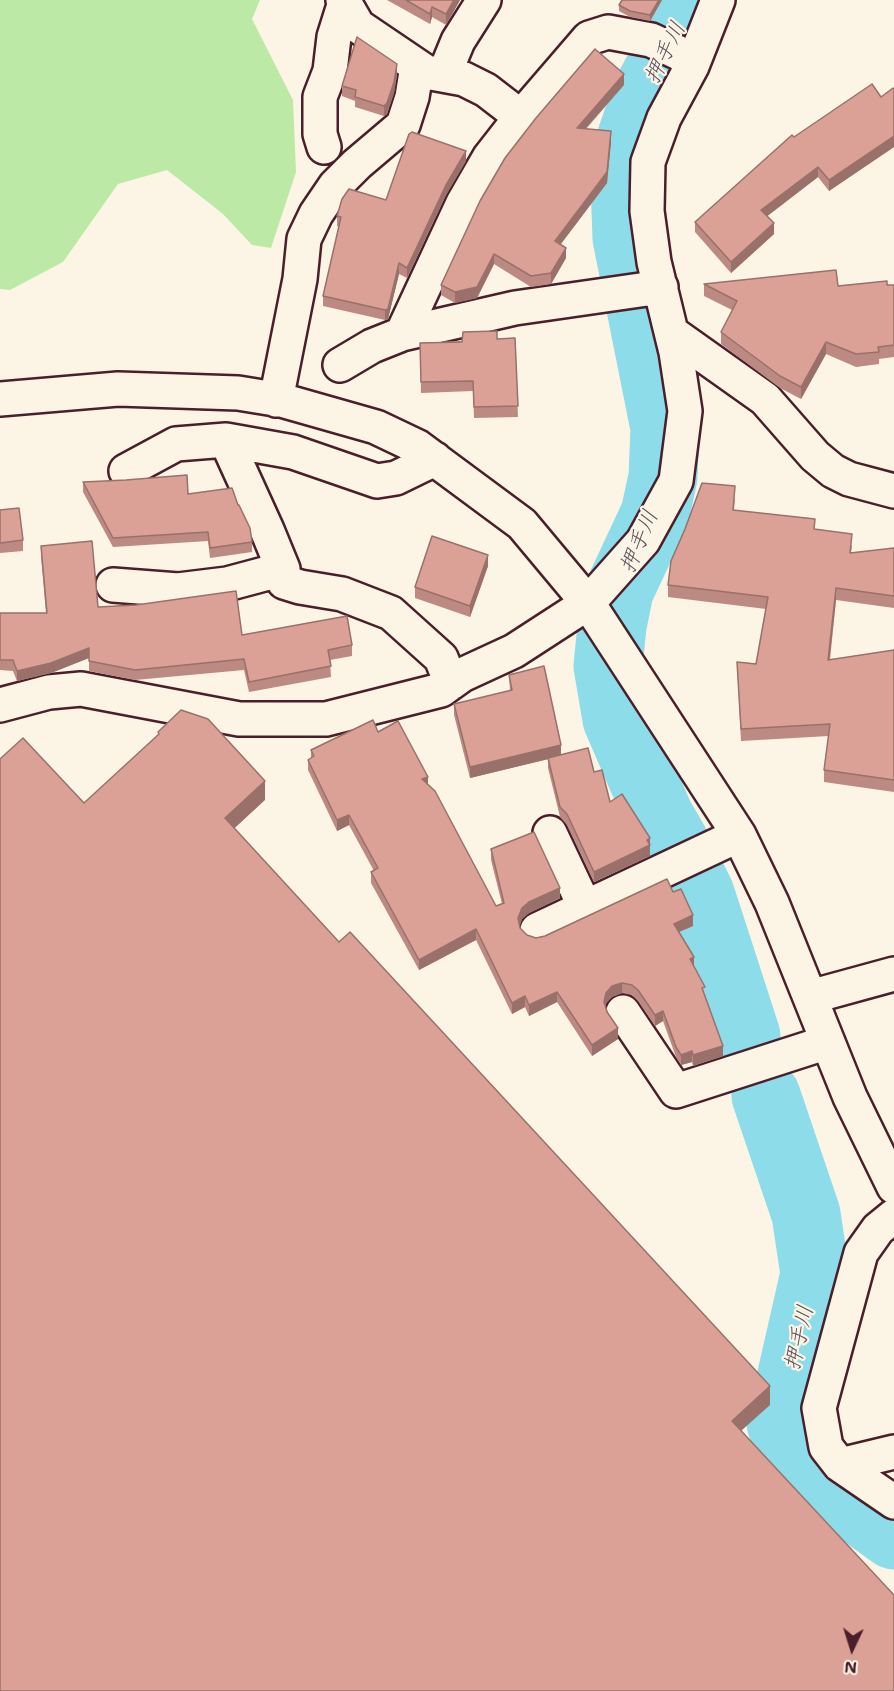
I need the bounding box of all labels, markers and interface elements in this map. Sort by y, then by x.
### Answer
water label: 押手川 [640,18,692,88]
water label: 押手川 [615,506,665,578]
water label: 押手川 [780,1303,820,1373]
north arrow [822,1619,882,1679]
text: N [844,1657,858,1678]

